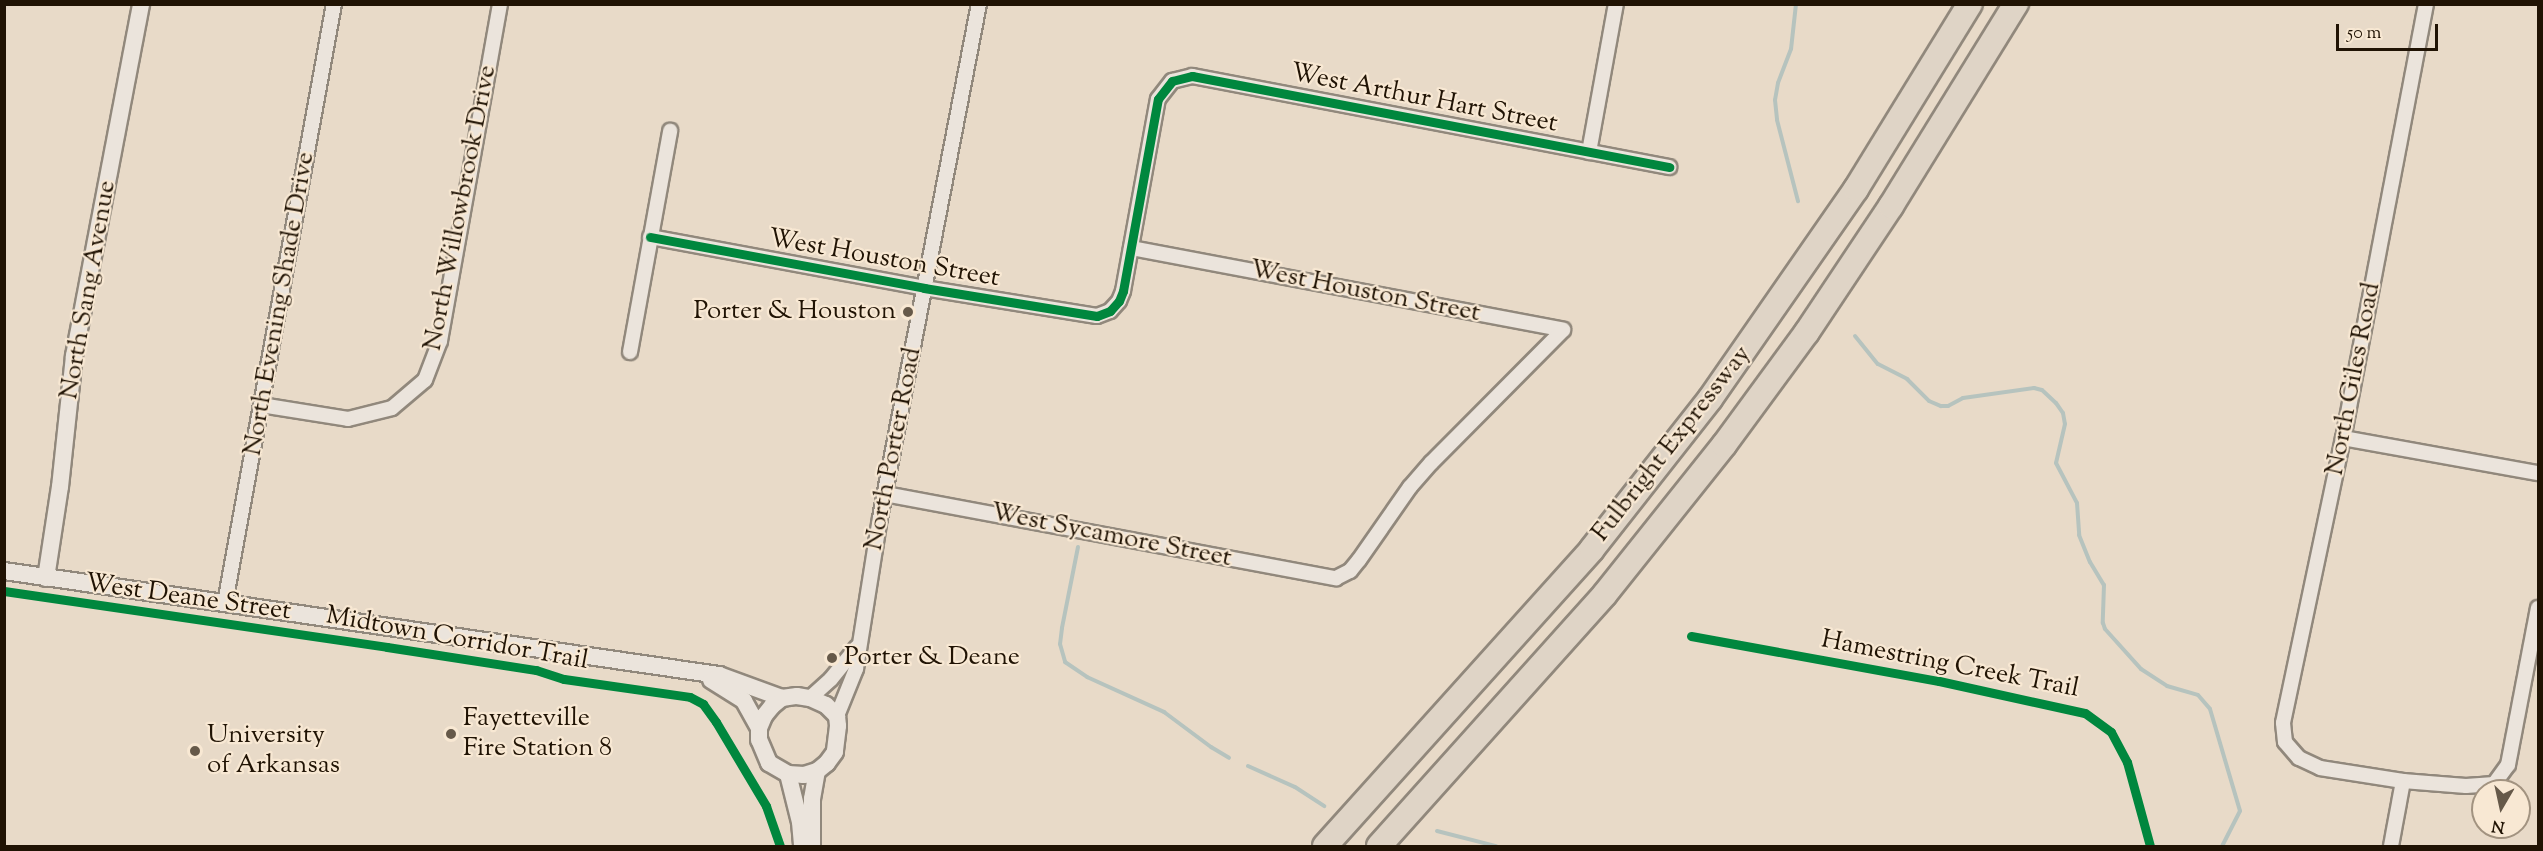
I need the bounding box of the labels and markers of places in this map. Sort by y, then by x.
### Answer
place label: Porter & Houston [694,296,896,328]
marker: Porter & Houston [901,305,915,319]
place label: Porter & Deane [844,642,1020,674]
marker: Porter & Deane [825,651,839,665]
place label: Fayetteville Fire Station 8 [463,703,612,764]
place label: University of Arkansas [207,720,340,782]
marker: Fayetteville Fire Station 8 [444,727,458,741]
marker: University of Arkansas [188,744,202,758]

